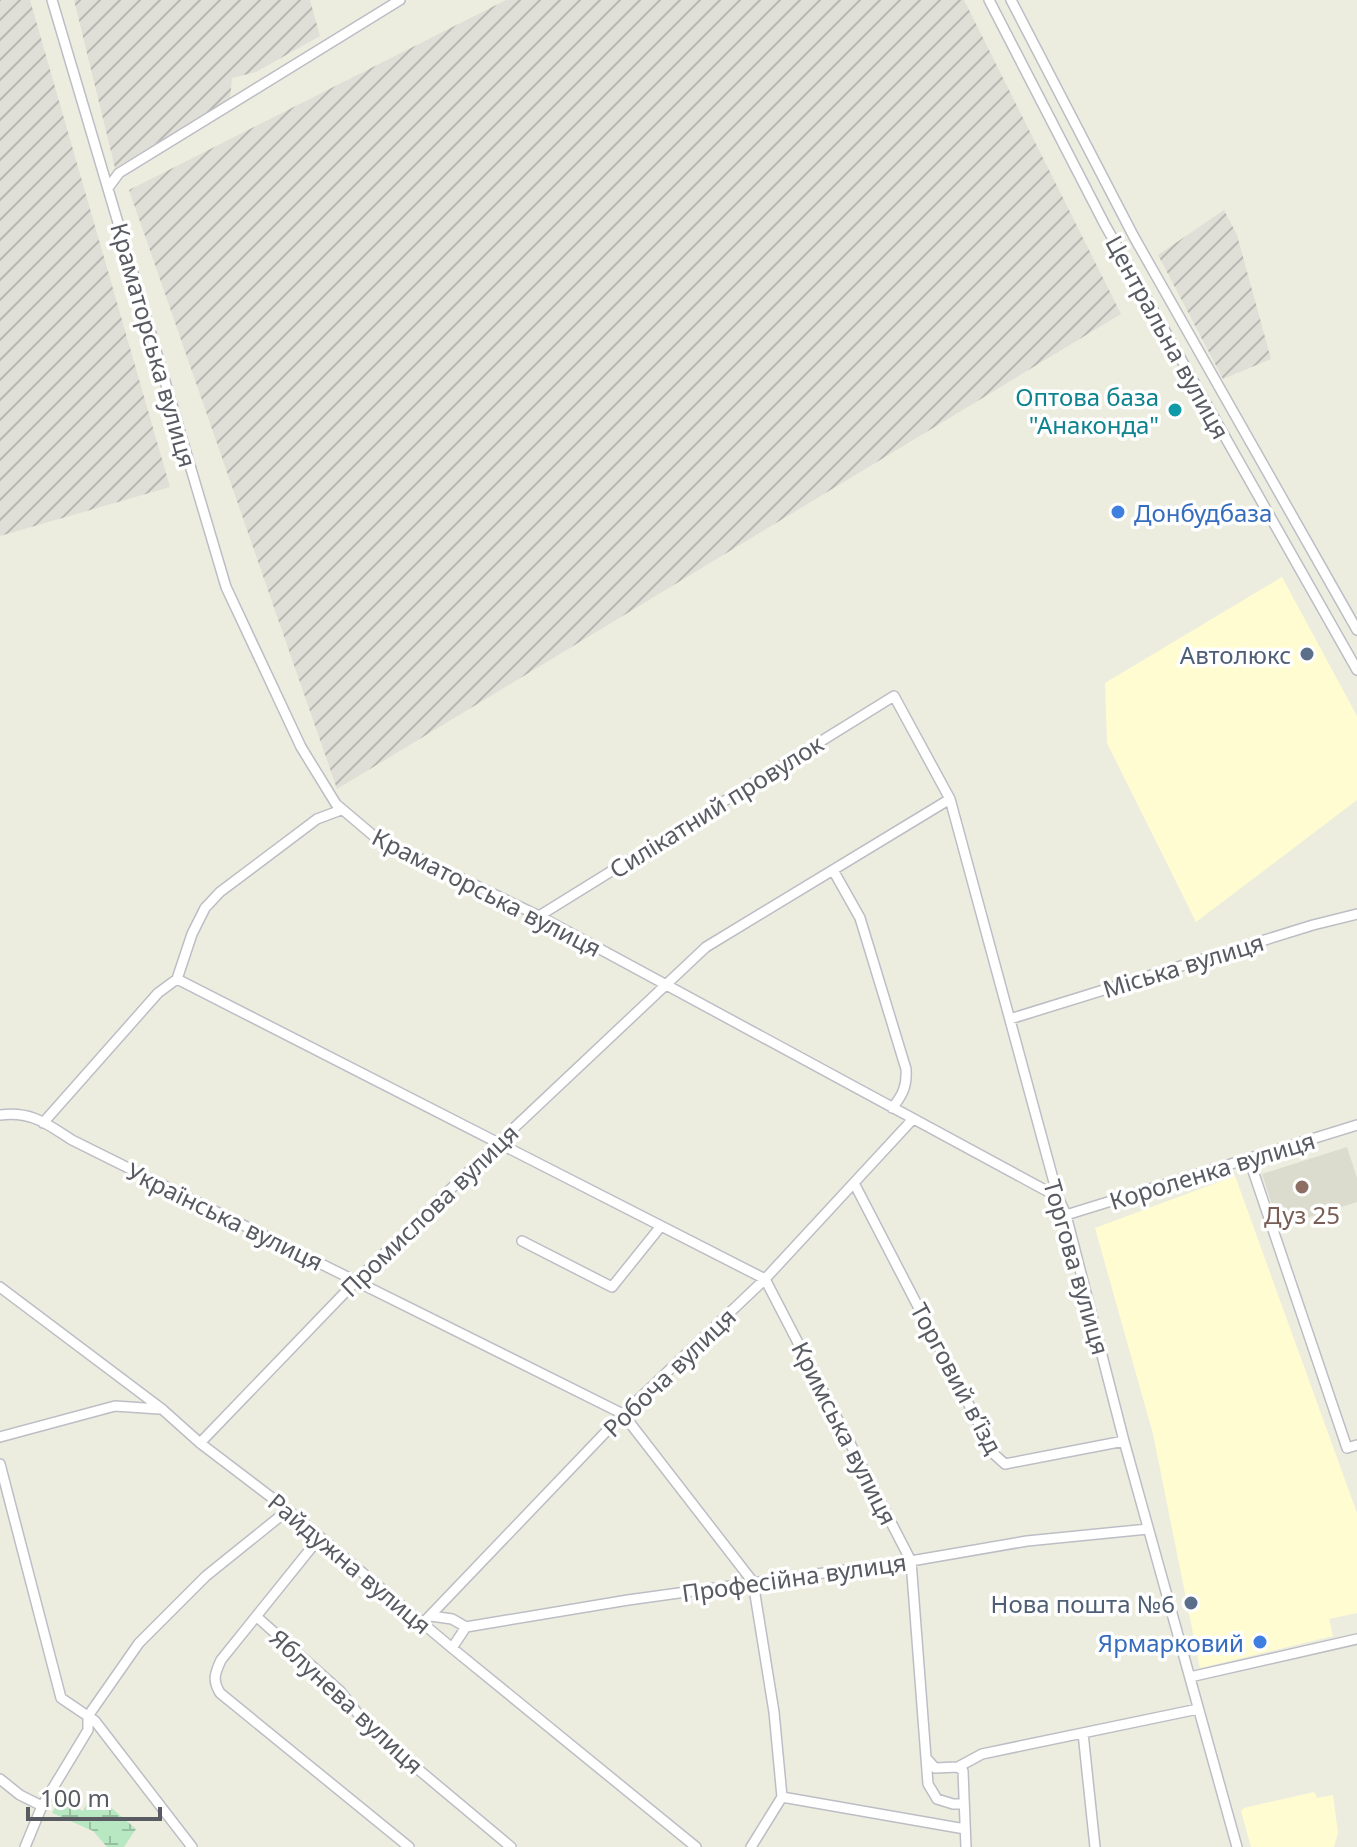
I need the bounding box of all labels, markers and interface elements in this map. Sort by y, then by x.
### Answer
street label: Краматорська вулиця [103,219,205,471]
street label: Центральна вулиця [1098,229,1238,445]
place label: Оптова база "Анаконда" [1015,380,1159,441]
marker: Оптова база "Анаконда" [1166,401,1184,419]
place label: Донбудбаза [1134,496,1272,529]
marker: Донбудбаза [1109,503,1127,521]
place label: Автолюкс [1180,638,1291,671]
marker: Автолюкс [1298,645,1316,663]
street label: Силікатний провулок [603,727,830,885]
street label: Краматорська вулиця [367,820,607,964]
street label: Міська вулиця [1099,925,1267,1005]
street label: Промислова вулиця [333,1117,525,1303]
street label: Короленка вулиця [1105,1123,1319,1217]
street label: Українська вулиця [121,1154,329,1278]
street label: Торгова вулиця [1036,1176,1118,1358]
marker: Дуз 25 [1293,1178,1311,1196]
place label: Дуз 25 [1264,1198,1340,1231]
street label: Торговий в’їзд [903,1297,1011,1460]
street label: Робоча вулиця [596,1300,742,1444]
street label: Кримська вулиця [785,1336,905,1530]
street label: Райдужна вулиця [262,1485,438,1641]
street label: Професійна вулиця [680,1545,908,1609]
place label: Нова пошта №6 [991,1587,1175,1620]
marker: Нова пошта №6 [1182,1594,1200,1612]
street label: Яблунева вулиця [263,1621,431,1781]
place label: Ярмарковий [1098,1626,1244,1659]
marker: Ярмарковий [1251,1633,1269,1651]
scale bar [28,1771,160,1821]
text: 100 m [40,1781,110,1814]

